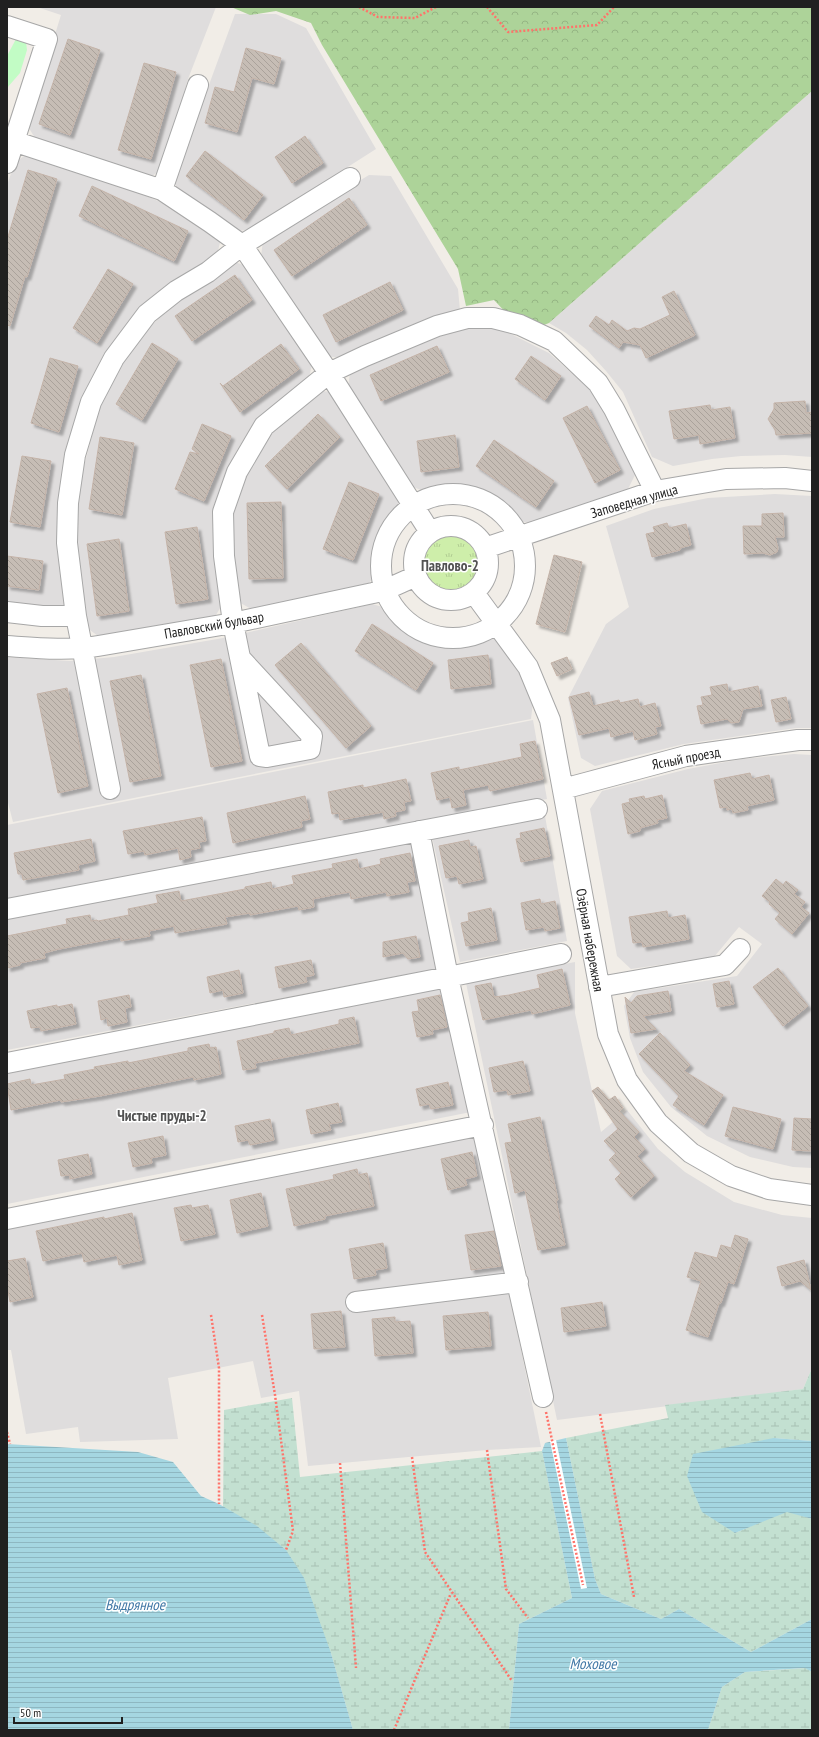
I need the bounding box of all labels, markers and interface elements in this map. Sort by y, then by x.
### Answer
street label: Заповедная улица [588,480,680,522]
district label: Павлово-2 [421,556,479,575]
street label: Павловский бульвар [163,607,265,643]
street label: Ясный проезд [650,743,722,773]
street label: Озёрная набережная [572,887,608,993]
district label: Чистые пруды-2 [117,1106,207,1125]
water label: Выдрянное [105,1595,166,1614]
water label: Моховое [570,1654,617,1673]
scale bar [14,1699,122,1725]
text: 50 m [20,1705,41,1720]

